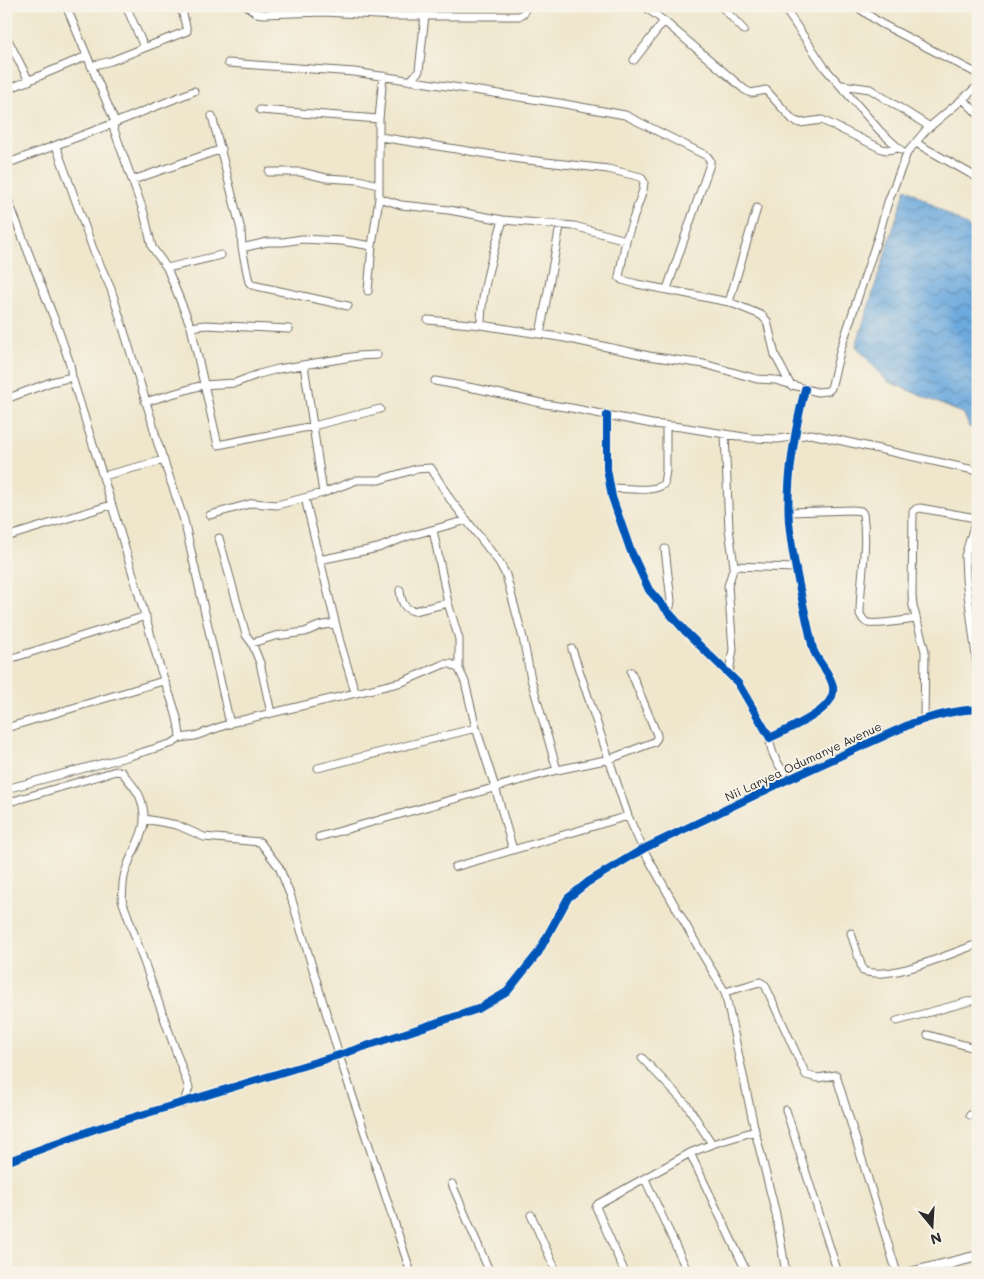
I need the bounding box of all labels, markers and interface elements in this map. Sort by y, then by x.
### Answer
street label: Nii Laryea Odumanye Avenue [722,718,884,804]
north arrow [906,1202,956,1252]
text: N [928,1228,944,1250]

